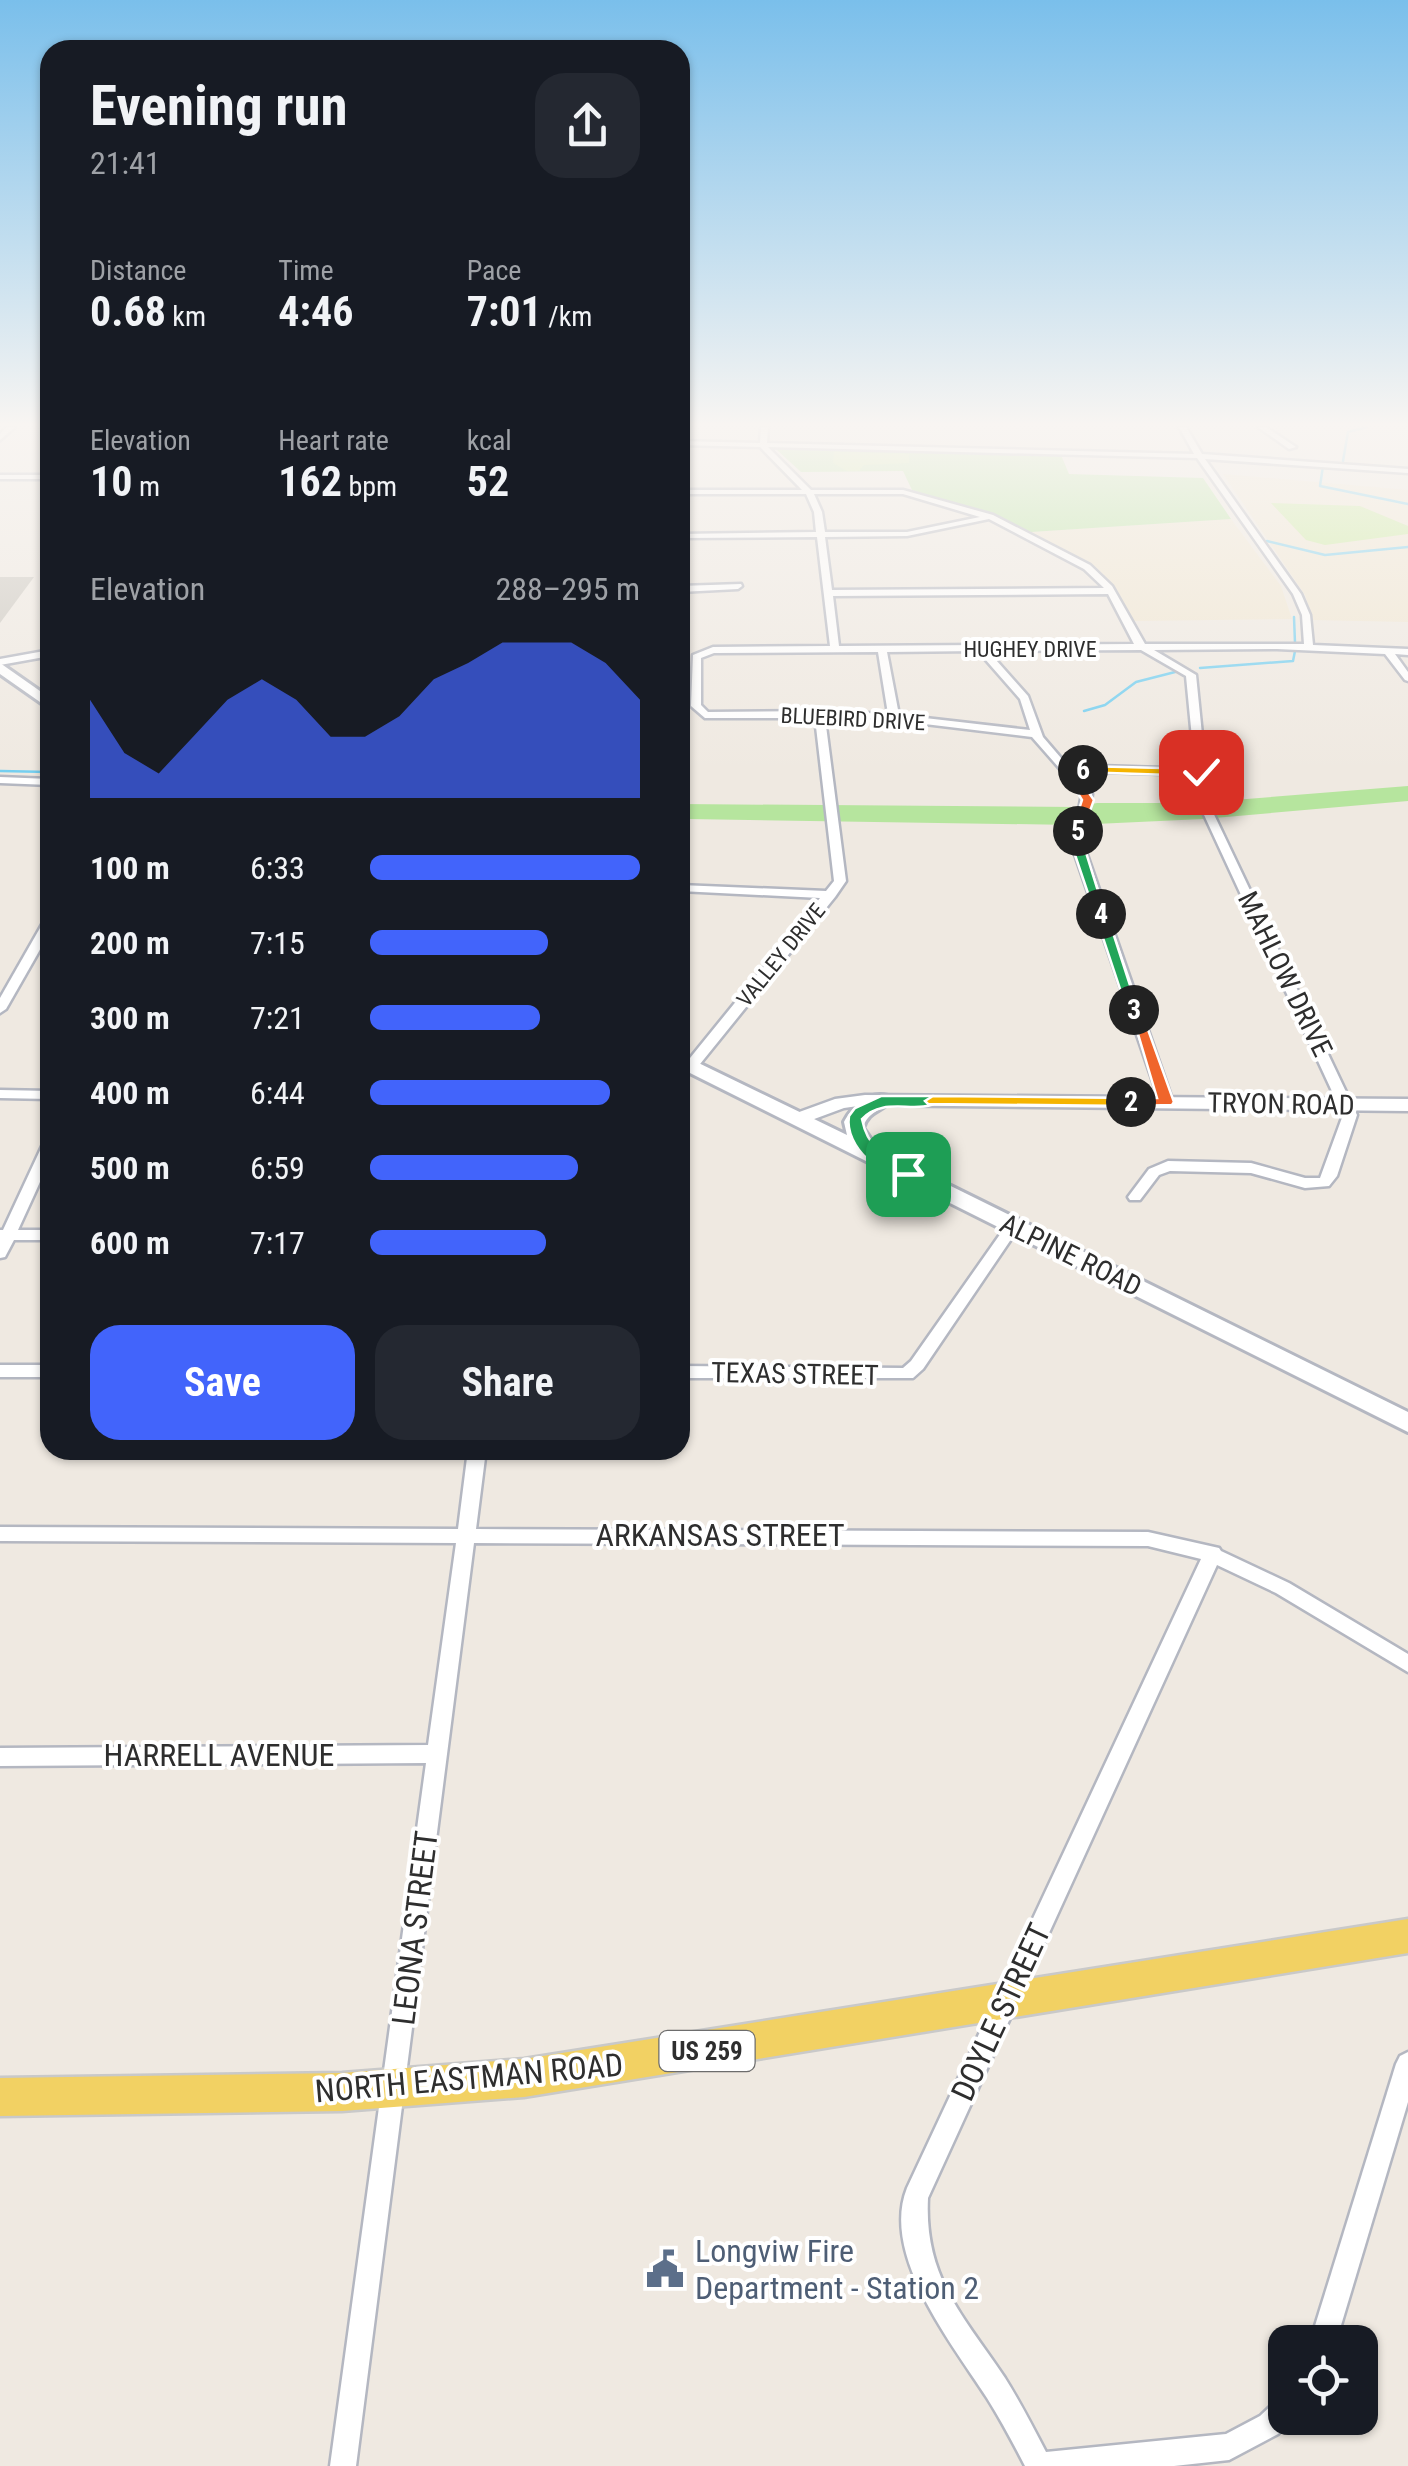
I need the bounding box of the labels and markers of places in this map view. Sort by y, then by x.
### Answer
pin [1159,730,1244,815]
pin: 6 [1058,745,1108,795]
pin: 5 [1053,806,1103,856]
pin: 4 [1076,889,1126,939]
pin: 3 [1109,985,1159,1035]
pin: 2 [1106,1077,1156,1127]
pin [866,1132,951,1217]
place label: Longviw Fire Department - Station 2 [695,2232,979,2307]
public building icon: Longviw Fire Department - Station 2 [644,2248,686,2290]

